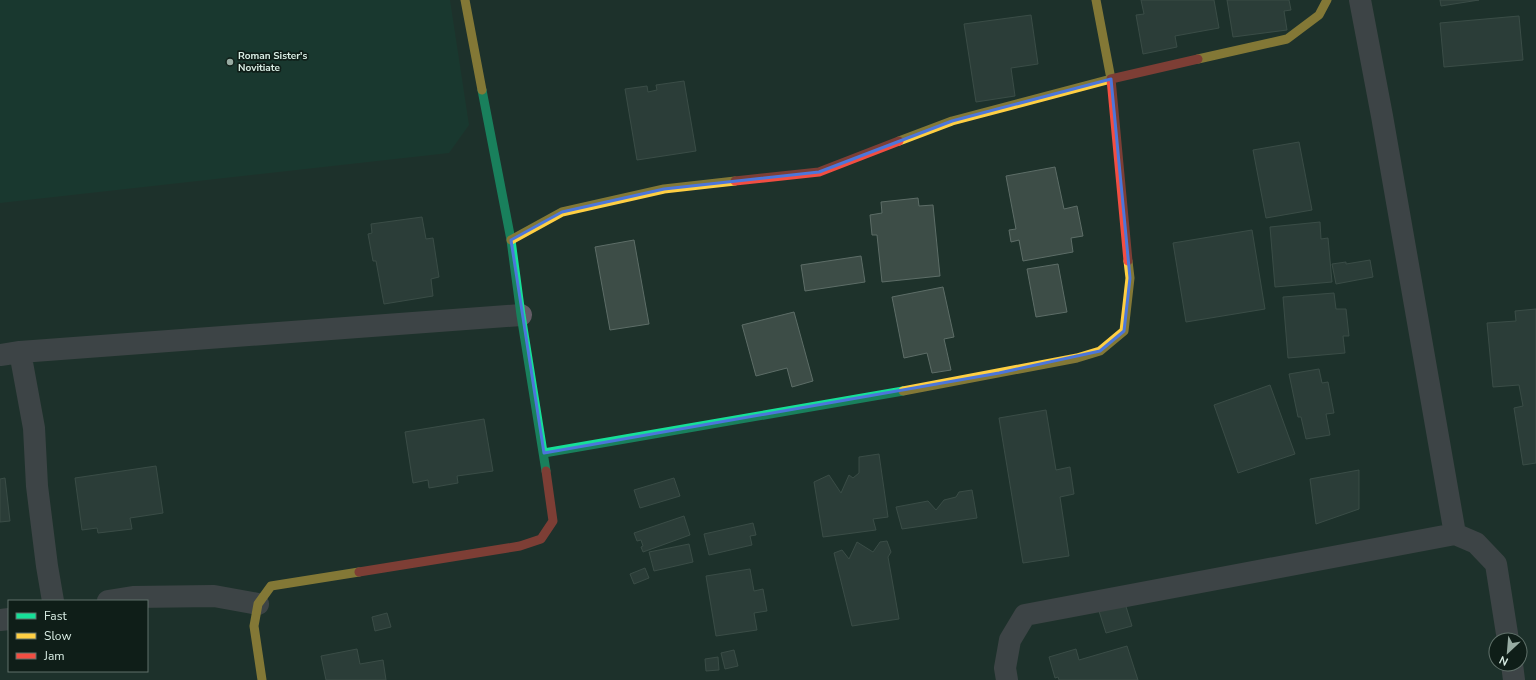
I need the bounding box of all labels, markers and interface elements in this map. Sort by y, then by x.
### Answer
place label: Roman Sister's Novitiate [238,49,308,75]
marker: Roman Sister's Novitiate [225,57,235,67]
legend [8,600,148,672]
text: Fast [44,608,67,624]
text: Slow [44,628,72,644]
north arrow [1488,632,1528,672]
text: Jam [43,648,65,664]
text: N [1497,652,1511,669]

